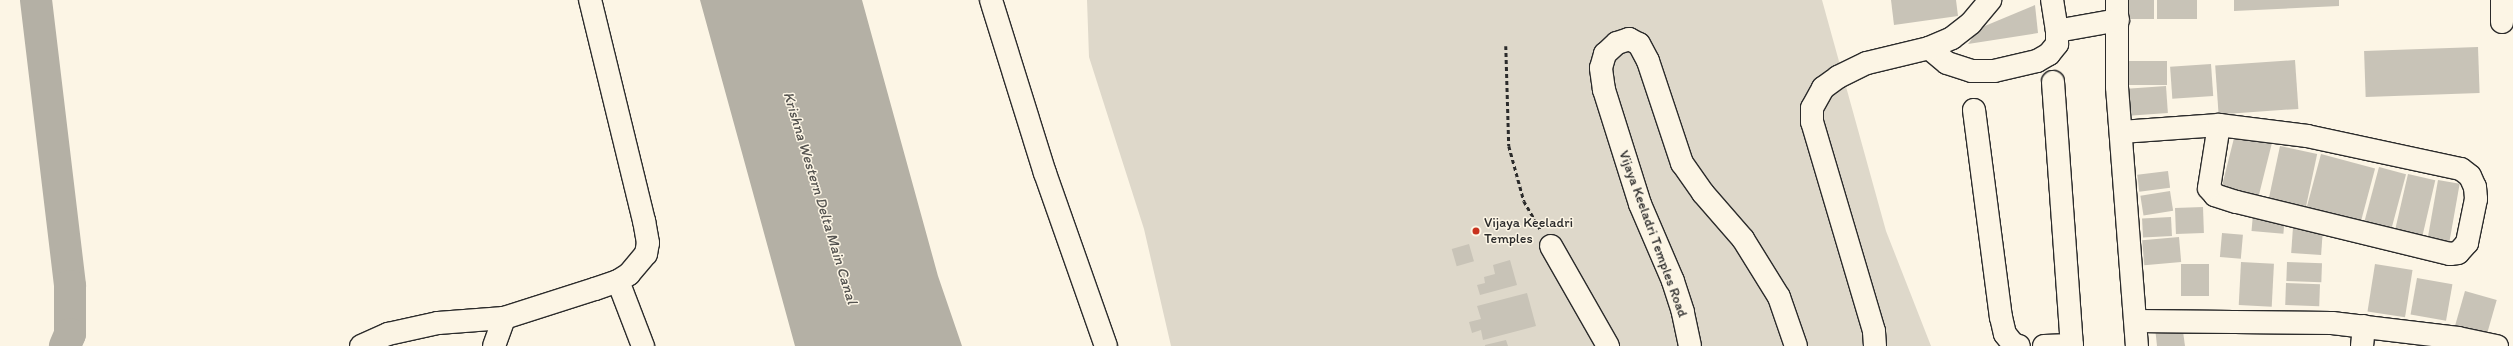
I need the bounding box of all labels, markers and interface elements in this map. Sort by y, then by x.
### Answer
water label: Krishna Western Delta Main Canal [779,90,861,306]
street label: Vijaya Keeladri Temples Road [1615,149,1691,319]
place label: Vijaya Keeladri Temples [1484,215,1573,248]
marker: Vijaya Keeladri Temples [1471,226,1481,236]

